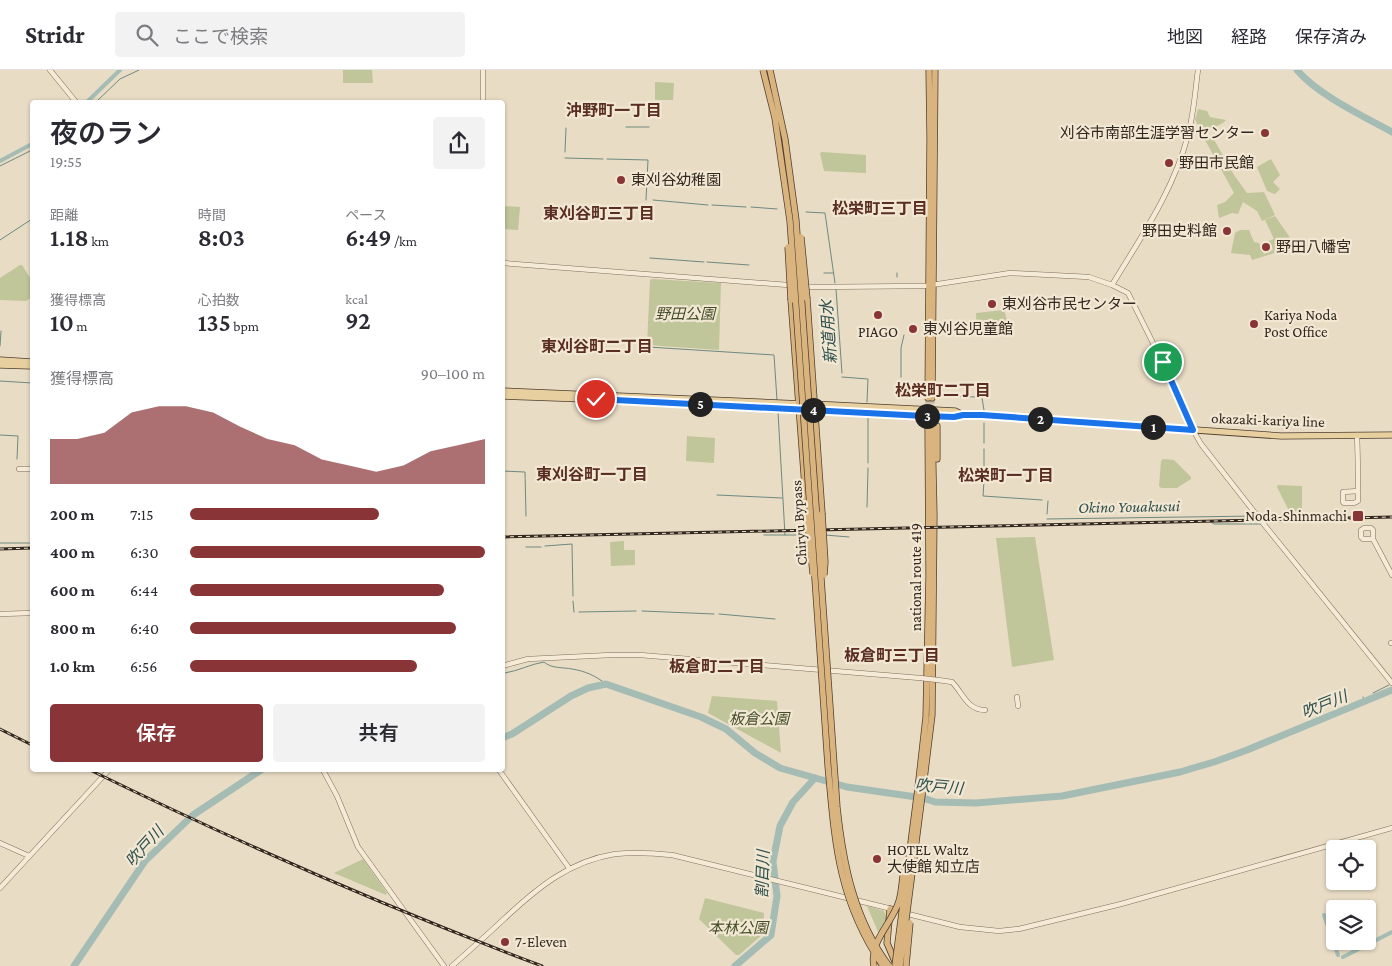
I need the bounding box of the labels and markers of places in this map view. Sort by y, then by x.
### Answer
place label: 刈谷市南部生涯学習センター [1060,125,1255,141]
marker: 刈谷市南部生涯学習センター [1259,127,1271,139]
place label: 野田市民館 [1179,155,1254,171]
marker: 野田市民館 [1163,157,1175,169]
place label: 東刈谷幼稚園 [631,172,721,188]
marker: 東刈谷幼稚園 [615,174,627,186]
place label: 野田史料館 [1142,222,1217,239]
marker: 野田史料館 [1221,225,1233,237]
place label: 野田八幡宮 [1276,239,1351,255]
marker: 野田八幡宮 [1260,241,1272,253]
place label: 東刈谷市民センター [1002,296,1137,312]
marker: 東刈谷市民センター [986,298,998,310]
place label: Kariya Noda Post Office [1264,307,1337,340]
marker: PIAGO [872,309,884,321]
marker: Kariya Noda Post Office [1248,318,1260,330]
place label: 東刈谷児童館 [923,321,1013,337]
marker: 東刈谷児童館 [907,323,919,335]
place label: PIAGO [858,324,898,340]
pin [1142,341,1184,383]
pin [575,378,617,420]
pin: 5 [688,392,712,416]
pin: 4 [800,398,826,422]
pin: 3 [914,404,940,428]
pin: 2 [1028,406,1052,432]
pin: 1 [1140,414,1166,440]
place label: Noda-Shinmachi [1245,508,1347,524]
marker: Noda-Shinmachi [1351,509,1365,523]
place label: HOTEL Waltz 大使館 知立店 [887,842,980,875]
marker: HOTEL Waltz 大使館 知立店 [871,853,883,865]
place label: 7-Eleven [515,934,567,950]
marker: 7-Eleven [499,936,511,948]

